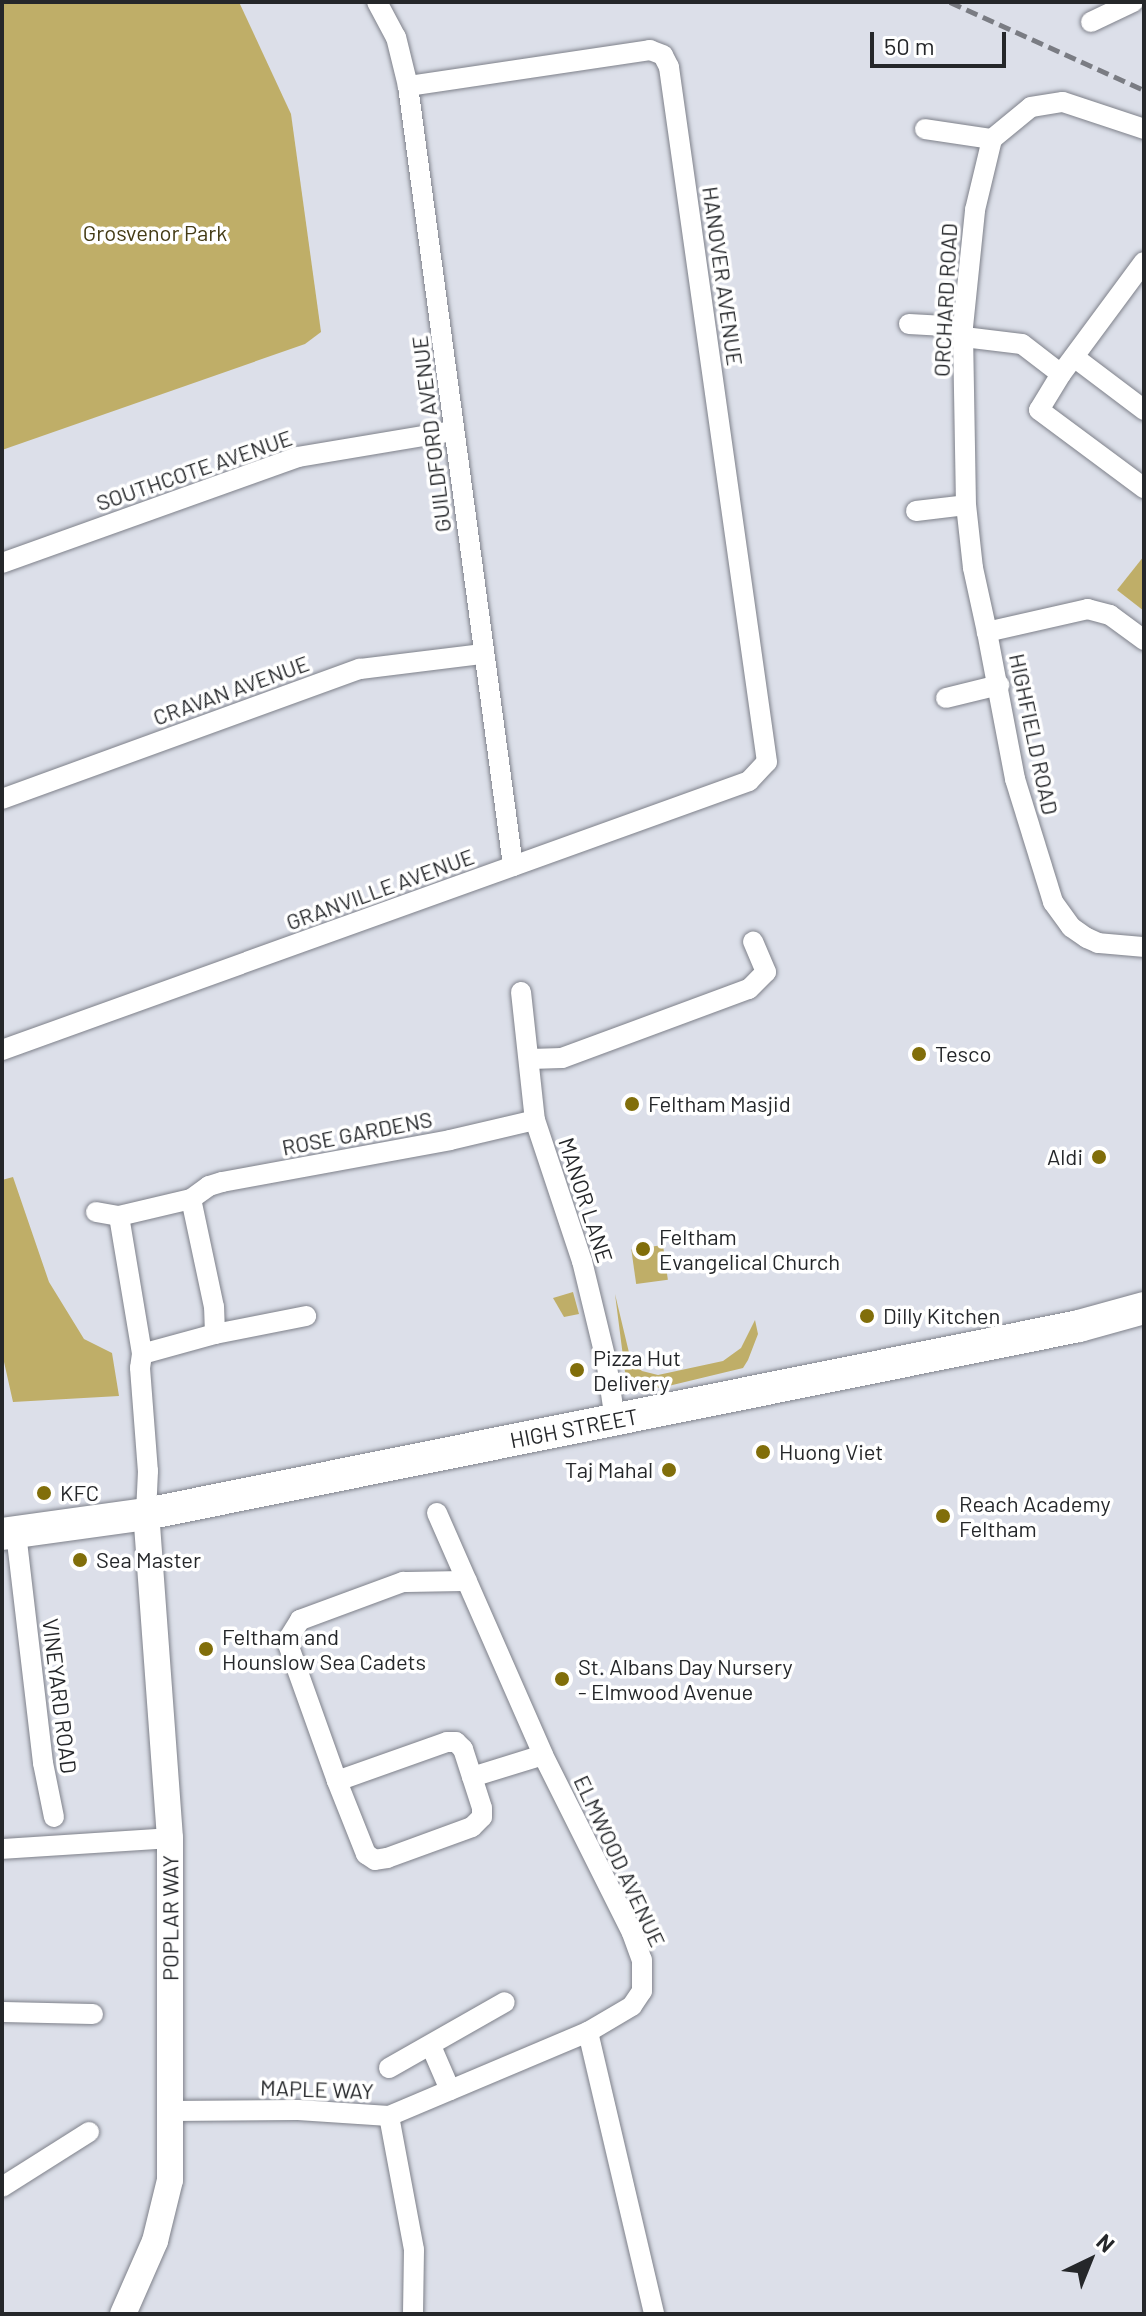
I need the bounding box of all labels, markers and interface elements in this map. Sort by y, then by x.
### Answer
scale bar [874,16,1010,66]
text: 50 m [884,31,935,60]
street label: HANOVER AVENUE [697,185,749,367]
park label: Grosvenor Park [83,220,227,246]
street label: ORCHARD ROAD [928,222,962,378]
street label: GUILDFORD AVENUE [406,334,456,534]
street label: SOUTHCOTE AVENUE [93,424,295,516]
street label: CRAVAN AVENUE [149,650,313,730]
street label: HIGHFIELD ROAD [1004,651,1064,817]
street label: GRANVILLE AVENUE [282,843,478,935]
place label: Tesco [935,1041,991,1067]
marker: Tesco [910,1045,928,1063]
place label: Feltham Masjid [648,1091,791,1117]
marker: Feltham Masjid [623,1095,641,1113]
street label: ROSE GARDENS [280,1105,434,1161]
street label: MANOR LANE [553,1134,619,1266]
place label: Aldi [1047,1144,1083,1170]
marker: Aldi [1090,1148,1108,1166]
place label: Feltham Evangelical Church [659,1223,840,1274]
marker: Feltham Evangelical Church [634,1240,652,1258]
place label: Dilly Kitchen [883,1303,1000,1329]
marker: Dilly Kitchen [858,1307,876,1325]
place label: Pizza Hut Delivery [593,1344,681,1396]
marker: Pizza Hut Delivery [568,1361,586,1379]
street label: HIGH STREET [508,1403,640,1453]
place label: Huong Viet [779,1439,883,1465]
marker: Huong Viet [754,1443,772,1461]
place label: Taj Mahal [565,1457,653,1483]
marker: Taj Mahal [660,1461,678,1479]
place label: KFC [60,1480,99,1506]
marker: KFC [35,1484,53,1502]
place label: Reach Academy Feltham [959,1490,1111,1542]
marker: Reach Academy Feltham [934,1507,952,1525]
place label: Sea Master [96,1547,201,1573]
marker: Sea Master [71,1551,89,1569]
street label: VINEYARD ROAD [37,1617,83,1775]
place label: Feltham and Hounslow Sea Cadets [222,1623,426,1674]
marker: Feltham and Hounslow Sea Cadets [197,1640,215,1658]
place label: St. Albans Day Nursery - Elmwood Avenue [578,1653,793,1704]
marker: St. Albans Day Nursery - Elmwood Avenue [553,1670,571,1688]
street label: ELMWOOD AVENUE [569,1771,671,1951]
street label: POPLAR WAY [157,1855,183,1981]
street label: MAPLE WAY [260,2074,374,2104]
north arrow [1050,2220,1130,2300]
text: N [1092,2228,1121,2257]

